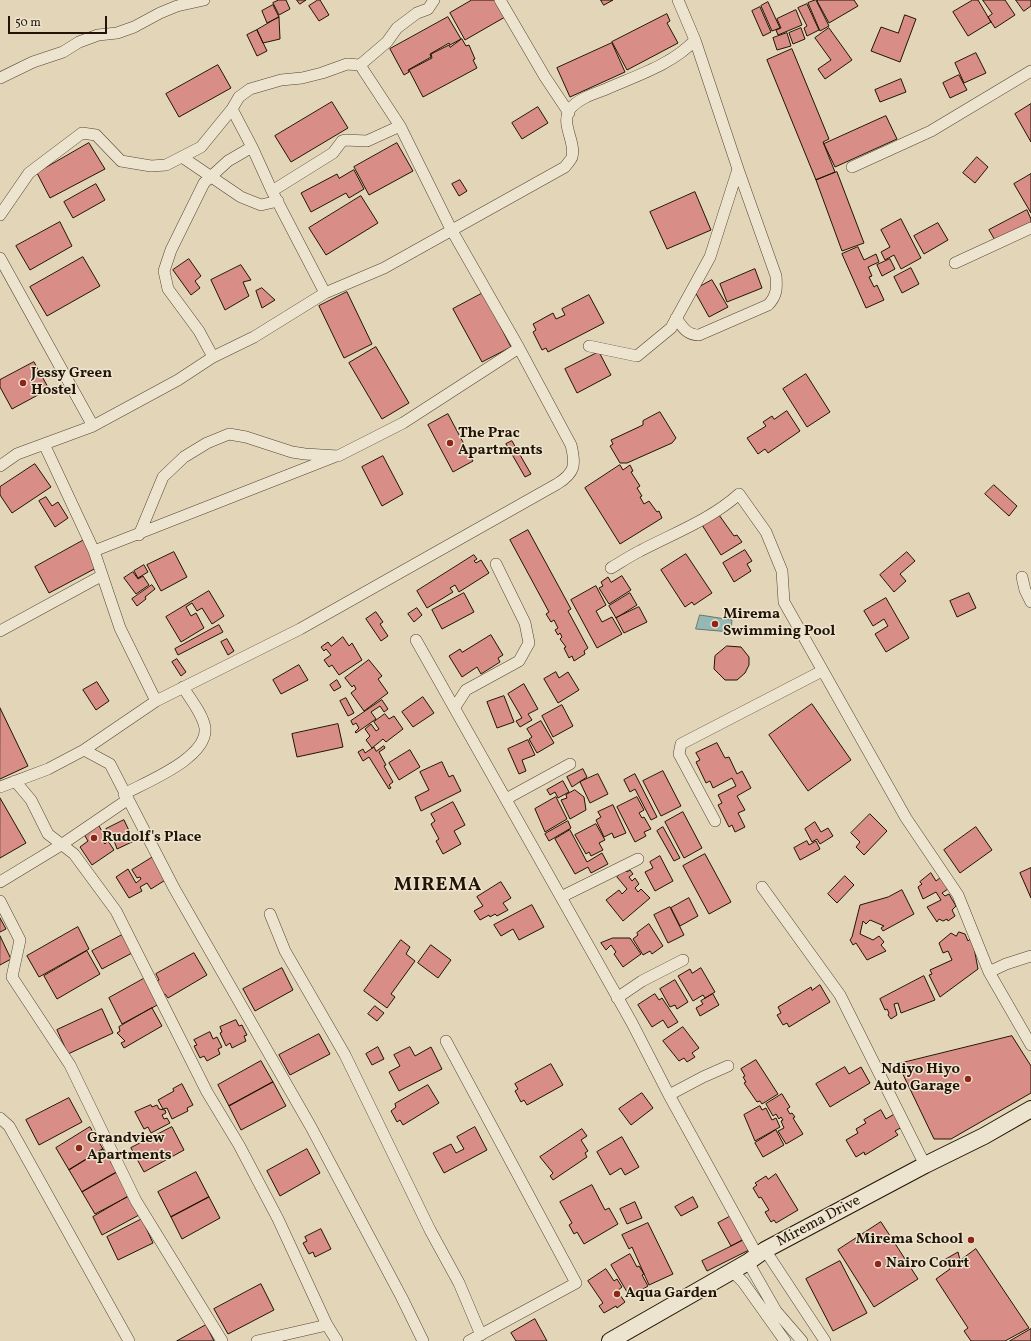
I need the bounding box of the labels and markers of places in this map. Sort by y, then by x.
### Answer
place label: Jessy Green Hostel [31,365,112,400]
marker: Jessy Green Hostel [18,378,28,388]
place label: The Prac Apartments [458,425,543,460]
marker: The Prac Apartments [445,438,455,448]
place label: Mirema Swimming Pool [723,606,835,641]
marker: Mirema Swimming Pool [710,619,720,629]
place label: Rudolf's Place [102,829,201,847]
marker: Rudolf's Place [89,833,99,843]
place label: Ndiyo Hiyo Auto Garage [873,1061,960,1096]
marker: Ndiyo Hiyo Auto Garage [963,1074,973,1084]
place label: Grandview Apartments [87,1130,172,1165]
marker: Grandview Apartments [74,1143,84,1153]
place label: Mirema School [856,1231,963,1249]
marker: Mirema School [966,1235,976,1245]
place label: Nairo Court [886,1255,969,1273]
marker: Nairo Court [873,1259,883,1269]
place label: Aqua Garden [625,1285,717,1303]
marker: Aqua Garden [612,1289,622,1299]

